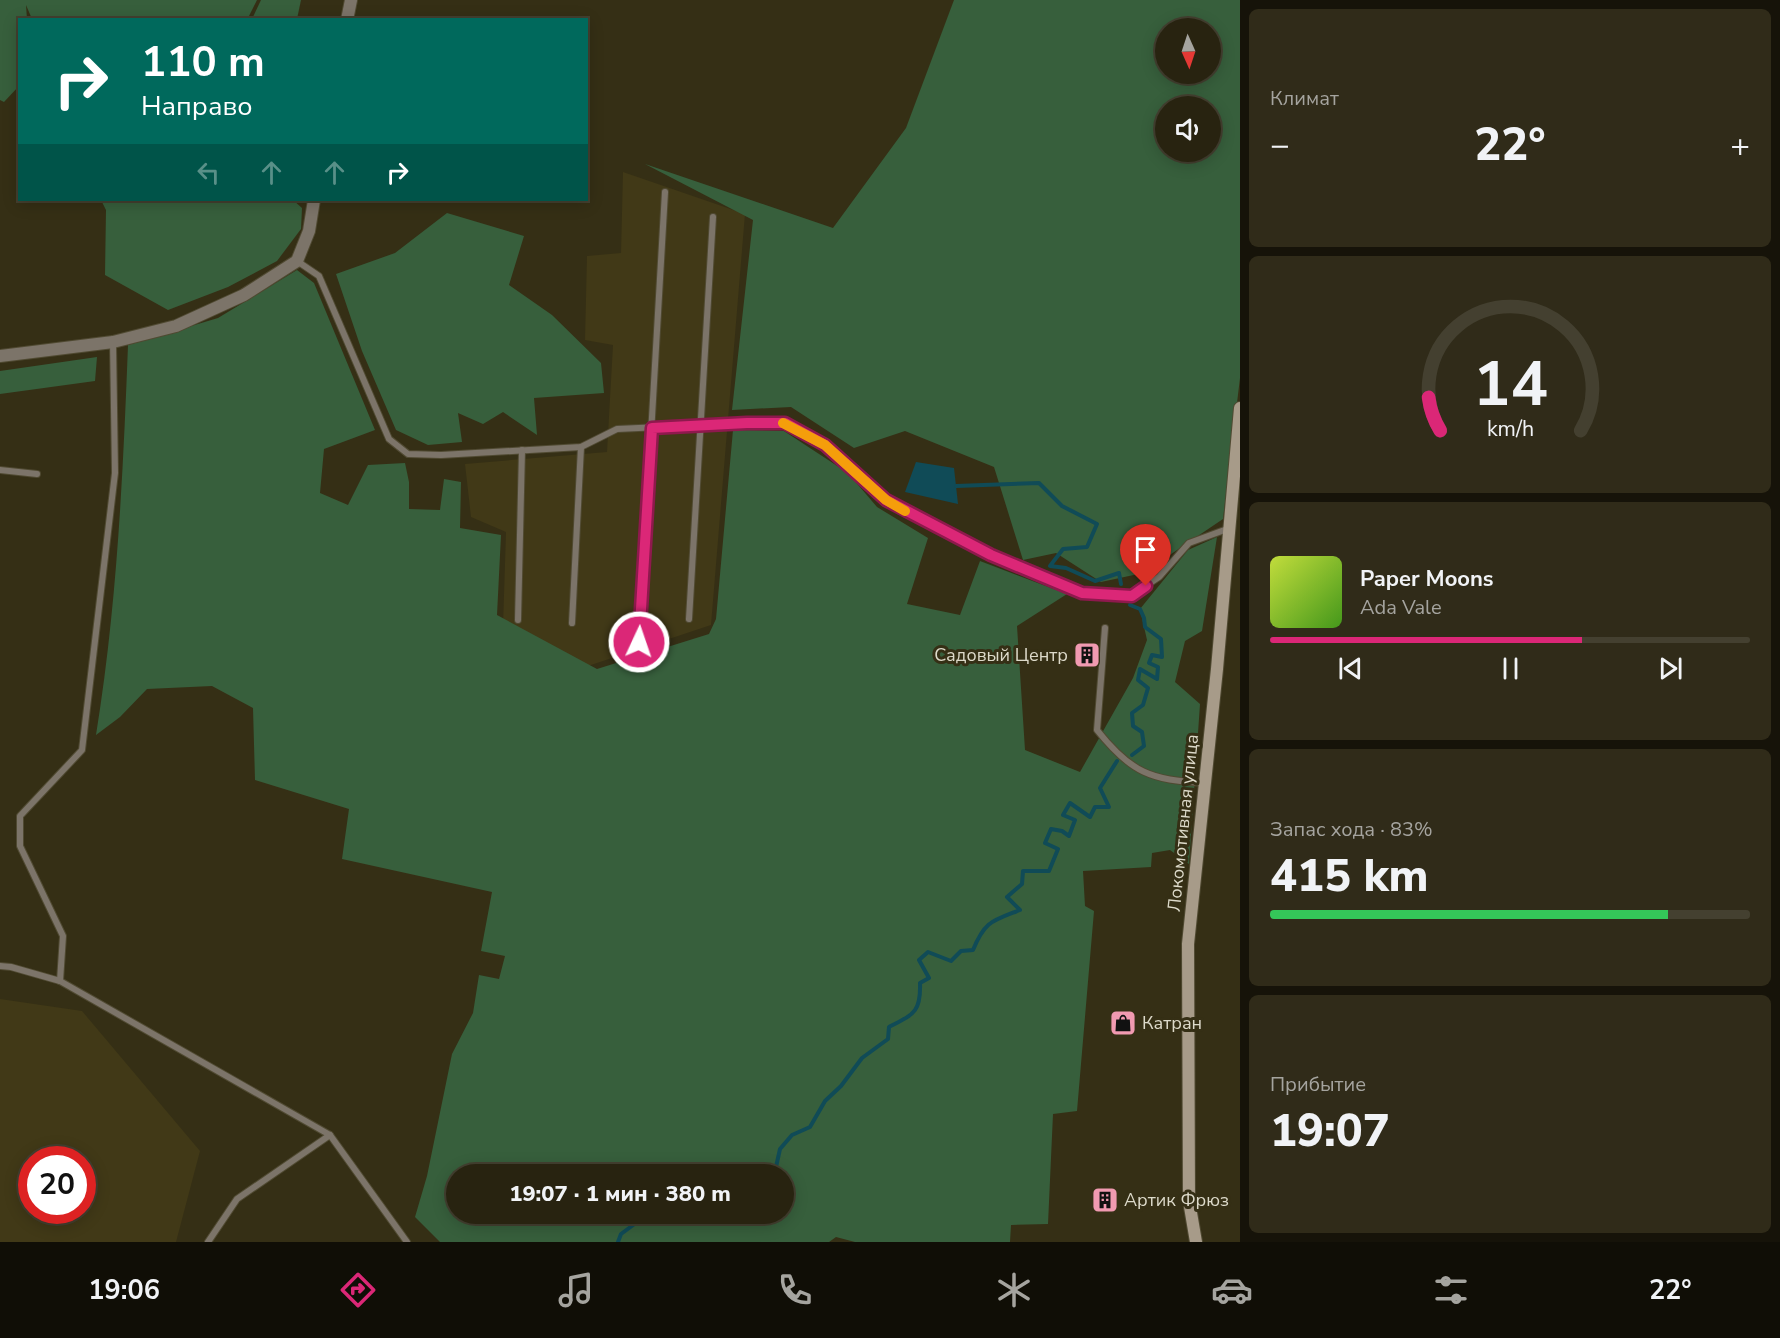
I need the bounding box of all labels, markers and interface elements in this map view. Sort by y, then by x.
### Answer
north arrow [1155,18,1221,84]
map controls [1155,18,1221,162]
text: 110 m [141,34,265,91]
icon: right [42,42,120,120]
text: Климат [1270,85,1339,112]
text: Направо [141,88,252,125]
button: sound [1155,96,1221,162]
text: 22° [1474,115,1546,176]
text: − [1270,123,1290,168]
text: + [1730,123,1750,168]
icon: left [192,156,225,189]
icon: ahead [255,156,288,189]
icon: ahead [318,156,351,189]
icon: right [381,156,414,189]
text: 14 [1473,343,1547,428]
text: km/h [1486,415,1534,445]
pin [1120,524,1171,586]
icon: arrive [1129,533,1162,566]
text: Paper Moons [1360,564,1494,594]
text: Ada Vale [1360,594,1442,621]
position arrow [607,610,671,674]
building icon: Садовый Центр [1072,640,1102,670]
place label: Садовый Центр [934,643,1068,667]
icon: previous [1334,652,1367,685]
icon: pause [1494,652,1527,685]
icon: next [1654,652,1687,685]
street label: Локомотивная улица [1162,733,1204,913]
text: Запас хода · 83% [1270,816,1433,843]
text: 415 km [1270,846,1429,907]
shop icon: Катран [1108,1008,1138,1038]
place label: Катран [1142,1011,1202,1035]
text: Прибытие [1270,1071,1366,1098]
text: 19:07 [1270,1101,1390,1162]
speed limit sign: 20 [18,1146,96,1224]
text: 19:07 · 1 мин · 380 m [509,1179,731,1209]
building icon: Артик Фрюз [1090,1185,1120,1215]
place label: Артик Фрюз [1124,1188,1229,1212]
icon: directions [337,1269,379,1311]
icon: music [555,1269,597,1311]
icon: phone [774,1269,816,1311]
icon: climate [993,1269,1035,1311]
icon: car [1211,1269,1253,1311]
icon: filters [1430,1269,1472,1311]
text: 19:06 [88,1272,160,1309]
text: 22° [1649,1272,1692,1309]

